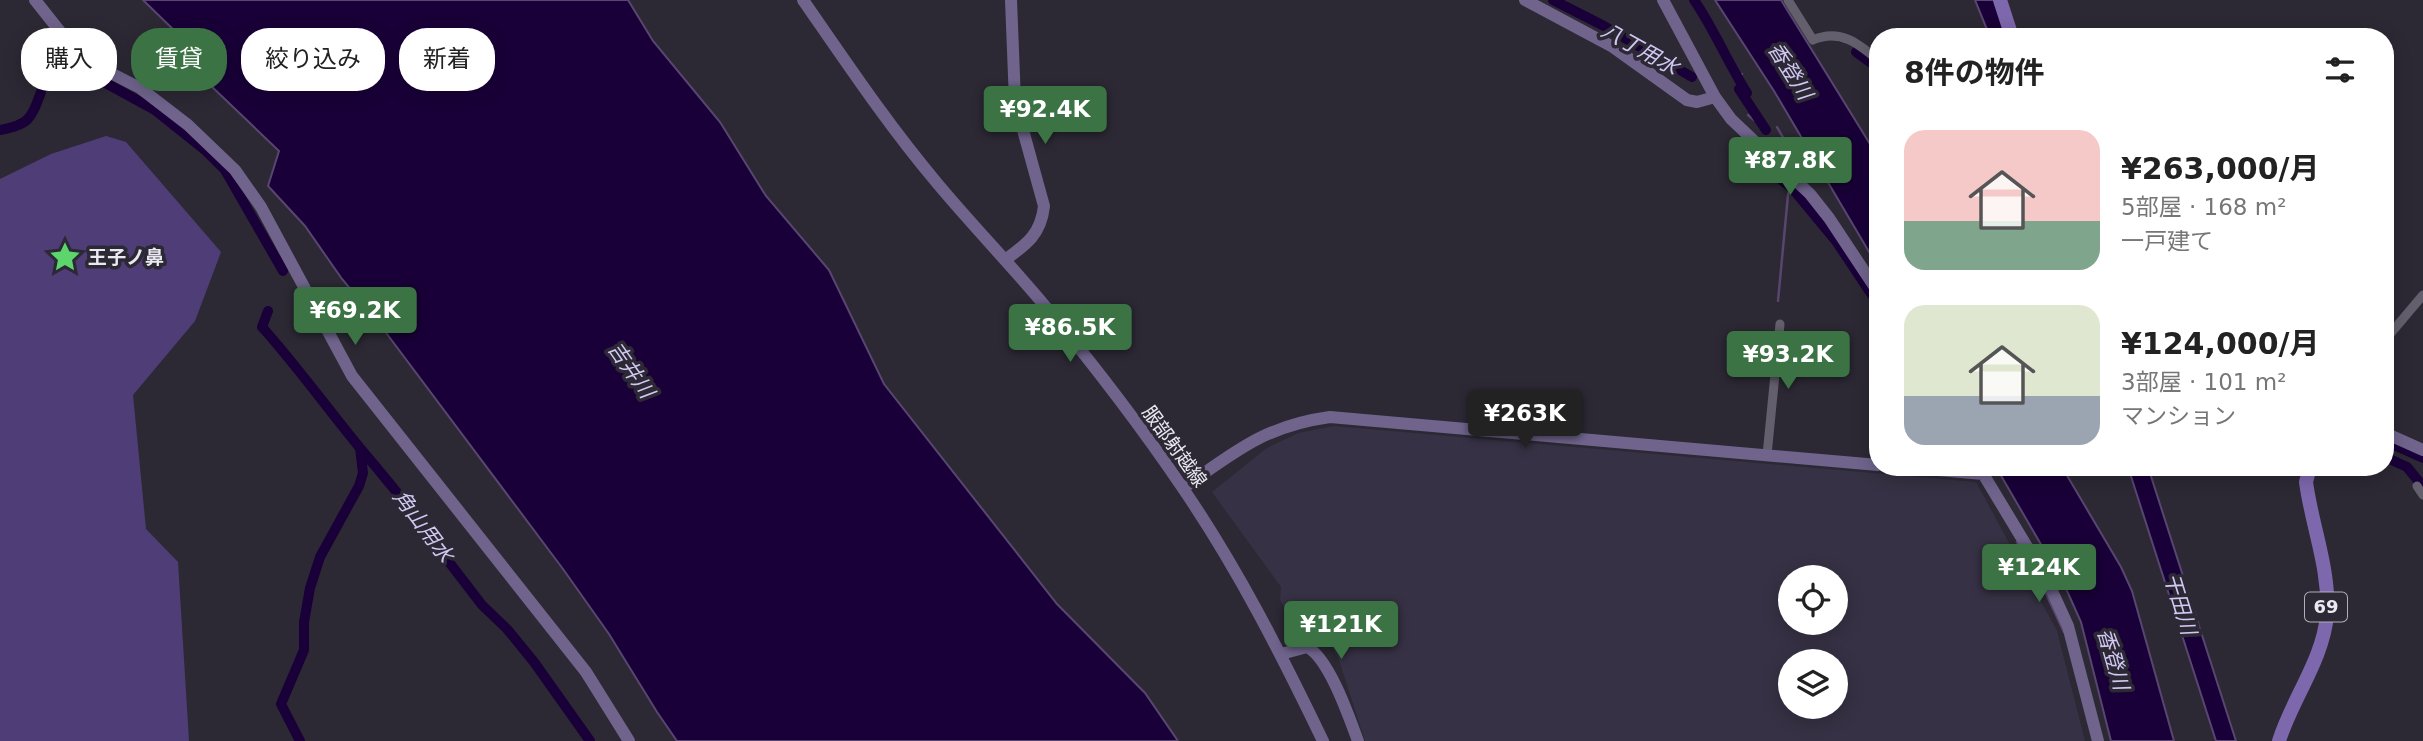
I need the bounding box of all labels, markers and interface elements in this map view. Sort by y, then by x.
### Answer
water label: 八丁用水 [1597,18,1684,81]
chip: 購入 [21,28,117,91]
chip: 賃貸 [131,28,227,91]
chip: 絞り込み [241,28,385,91]
chip: 新着 [399,28,495,91]
water label: 香登川 [1763,38,1818,106]
icon: filters [2321,51,2359,89]
text: 8件の物件 [1904,55,2045,90]
pin: ¥92.4K [988,86,1102,146]
text: ¥92.4K [1000,96,1090,122]
pin: ¥87.8K [1733,138,1847,197]
text: ¥87.8K [1745,147,1835,173]
text: ¥263,000/月 [2121,151,2319,186]
icon: home [1960,158,2044,242]
text: 5部屋 · 168 m² [2121,194,2286,220]
text: 一戸建て [2121,228,2213,254]
place icon: 王子ノ鼻 [48,240,82,274]
place label: 王子ノ鼻 [88,246,164,268]
pin: ¥69.2K [298,288,412,347]
text: ¥69.2K [310,297,400,323]
pin: ¥86.5K [1013,304,1127,364]
text: ¥86.5K [1025,314,1115,340]
text: ¥124,000/月 [2121,326,2319,361]
pin: ¥93.2K [1731,332,1845,391]
icon: home [1960,333,2044,417]
water label: 吉井川 [603,337,660,404]
text: ¥93.2K [1743,341,1833,367]
text: 3部屋 · 101 m² [2121,369,2286,395]
pin: ¥263K [1476,391,1574,450]
text: ¥263K [1484,400,1566,426]
street label: 服部射越線 [1138,401,1212,491]
text: マンション [2121,403,2236,429]
water label: 角山用水 [388,485,459,568]
pin: ¥124K [1990,544,2088,604]
text: ¥124K [1998,554,2080,580]
map controls [1778,565,1848,719]
button: locate [1778,565,1848,635]
water label: 干田川 [2159,570,2201,640]
road number: 69 [2305,592,2347,622]
pin: ¥121K [1292,602,1390,661]
text: ¥121K [1300,611,1382,637]
water label: 香登川 [2093,625,2134,695]
button: layers [1778,649,1848,719]

